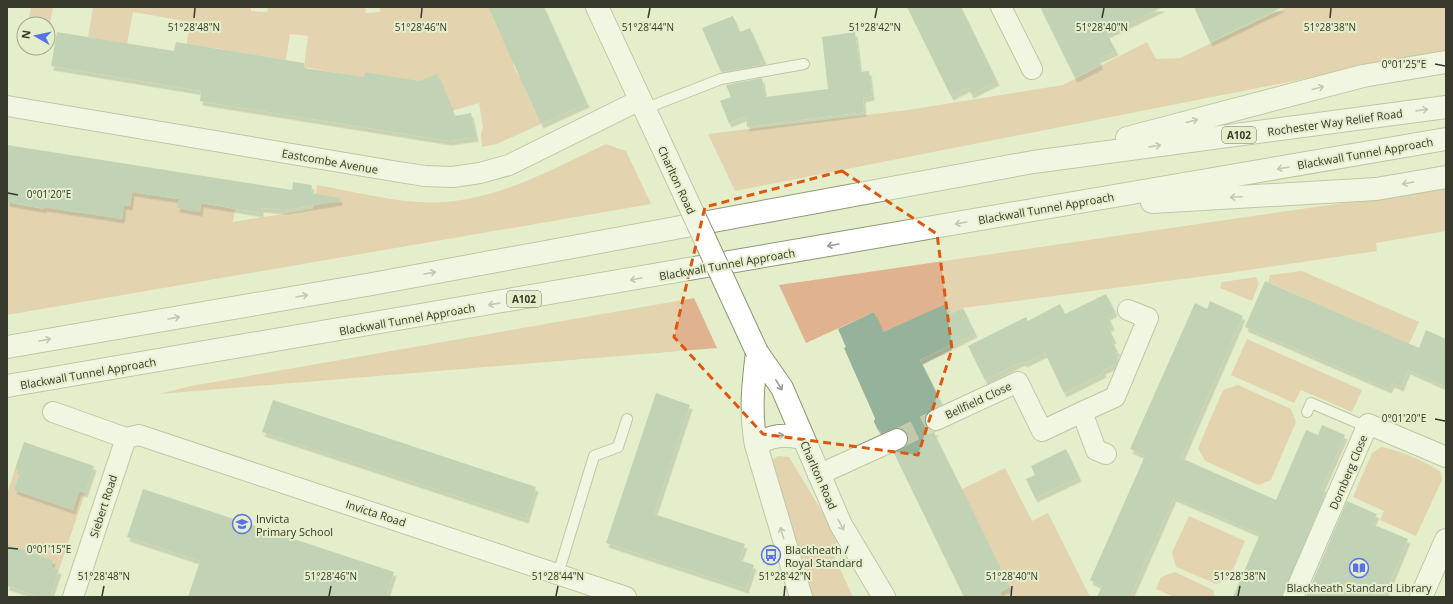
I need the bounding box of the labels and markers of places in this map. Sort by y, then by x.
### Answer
place label: Invicta Primary School [256,511,333,539]
school or university icon: Invicta Primary School [231,513,253,535]
place label: Blackheath / Royal Standard [785,542,863,570]
bus stop icon: Blackheath / Royal Standard [760,544,782,566]
library icon: Blackheath Standard Library [1348,557,1370,579]
place label: Blackheath Standard Library [1286,580,1432,595]

